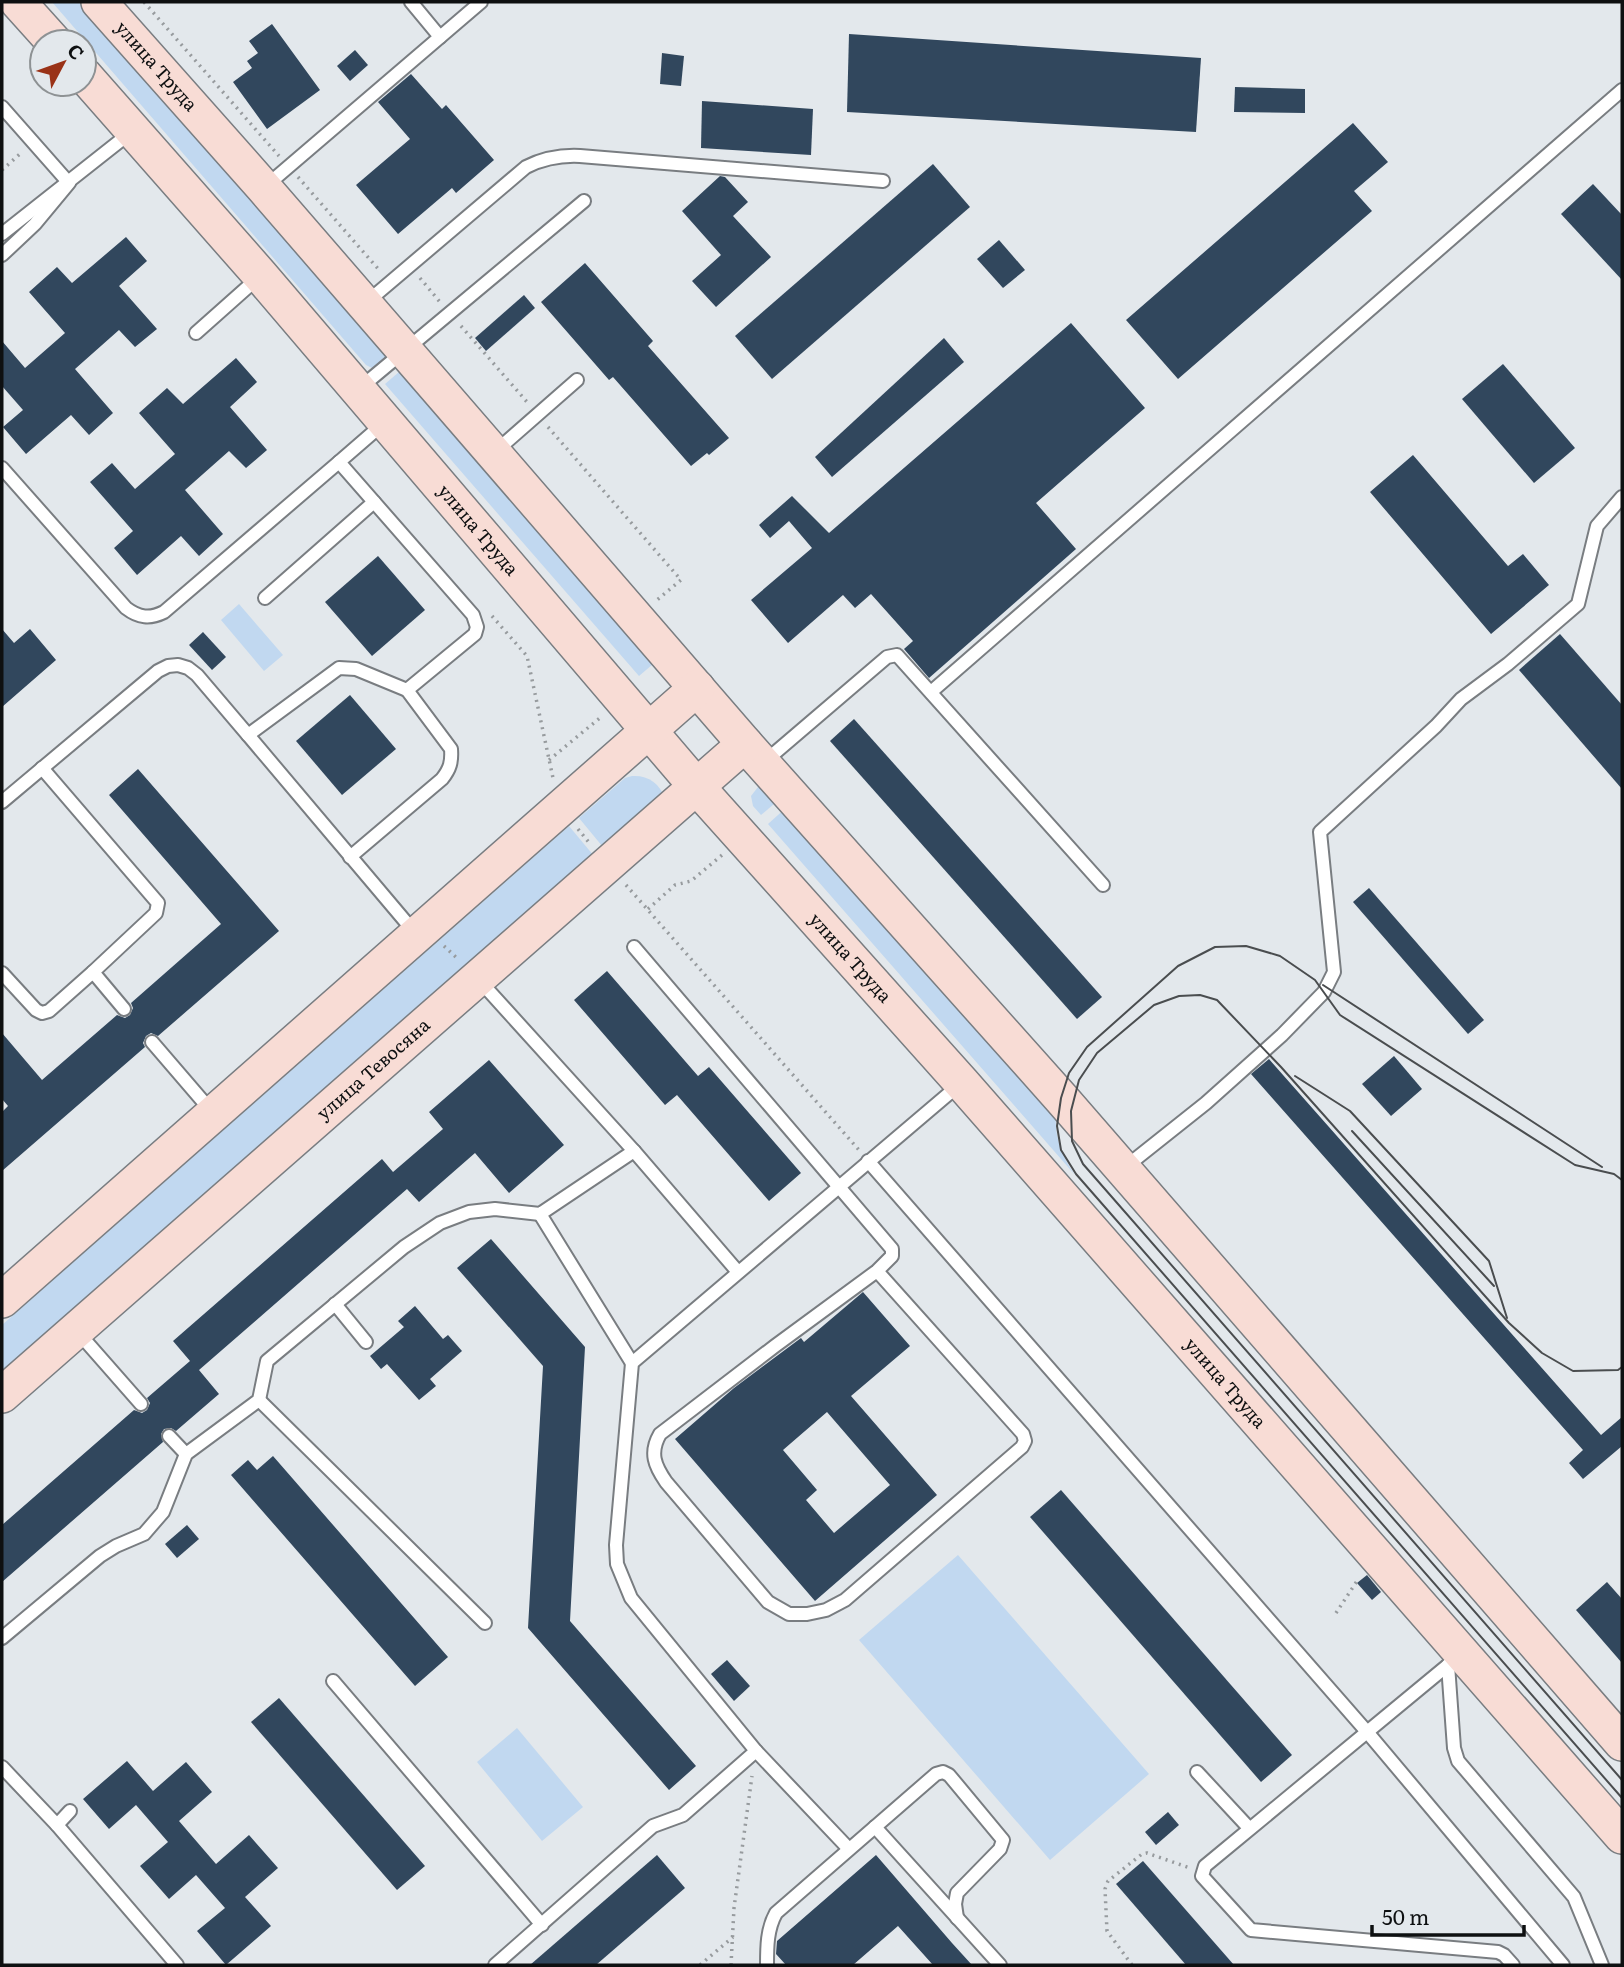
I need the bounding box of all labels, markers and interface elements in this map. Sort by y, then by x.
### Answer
street label: улица Труда [110,14,205,117]
north arrow [28,28,98,98]
text: С [62,37,92,65]
street label: улица Труда [432,478,526,581]
street label: улица Труда [804,906,899,1008]
street label: улица Тевосяна [310,1011,435,1126]
street label: улица Труда [1179,1331,1274,1434]
scale bar [1372,1894,1524,1938]
text: 50 m [1382,1900,1429,1931]

